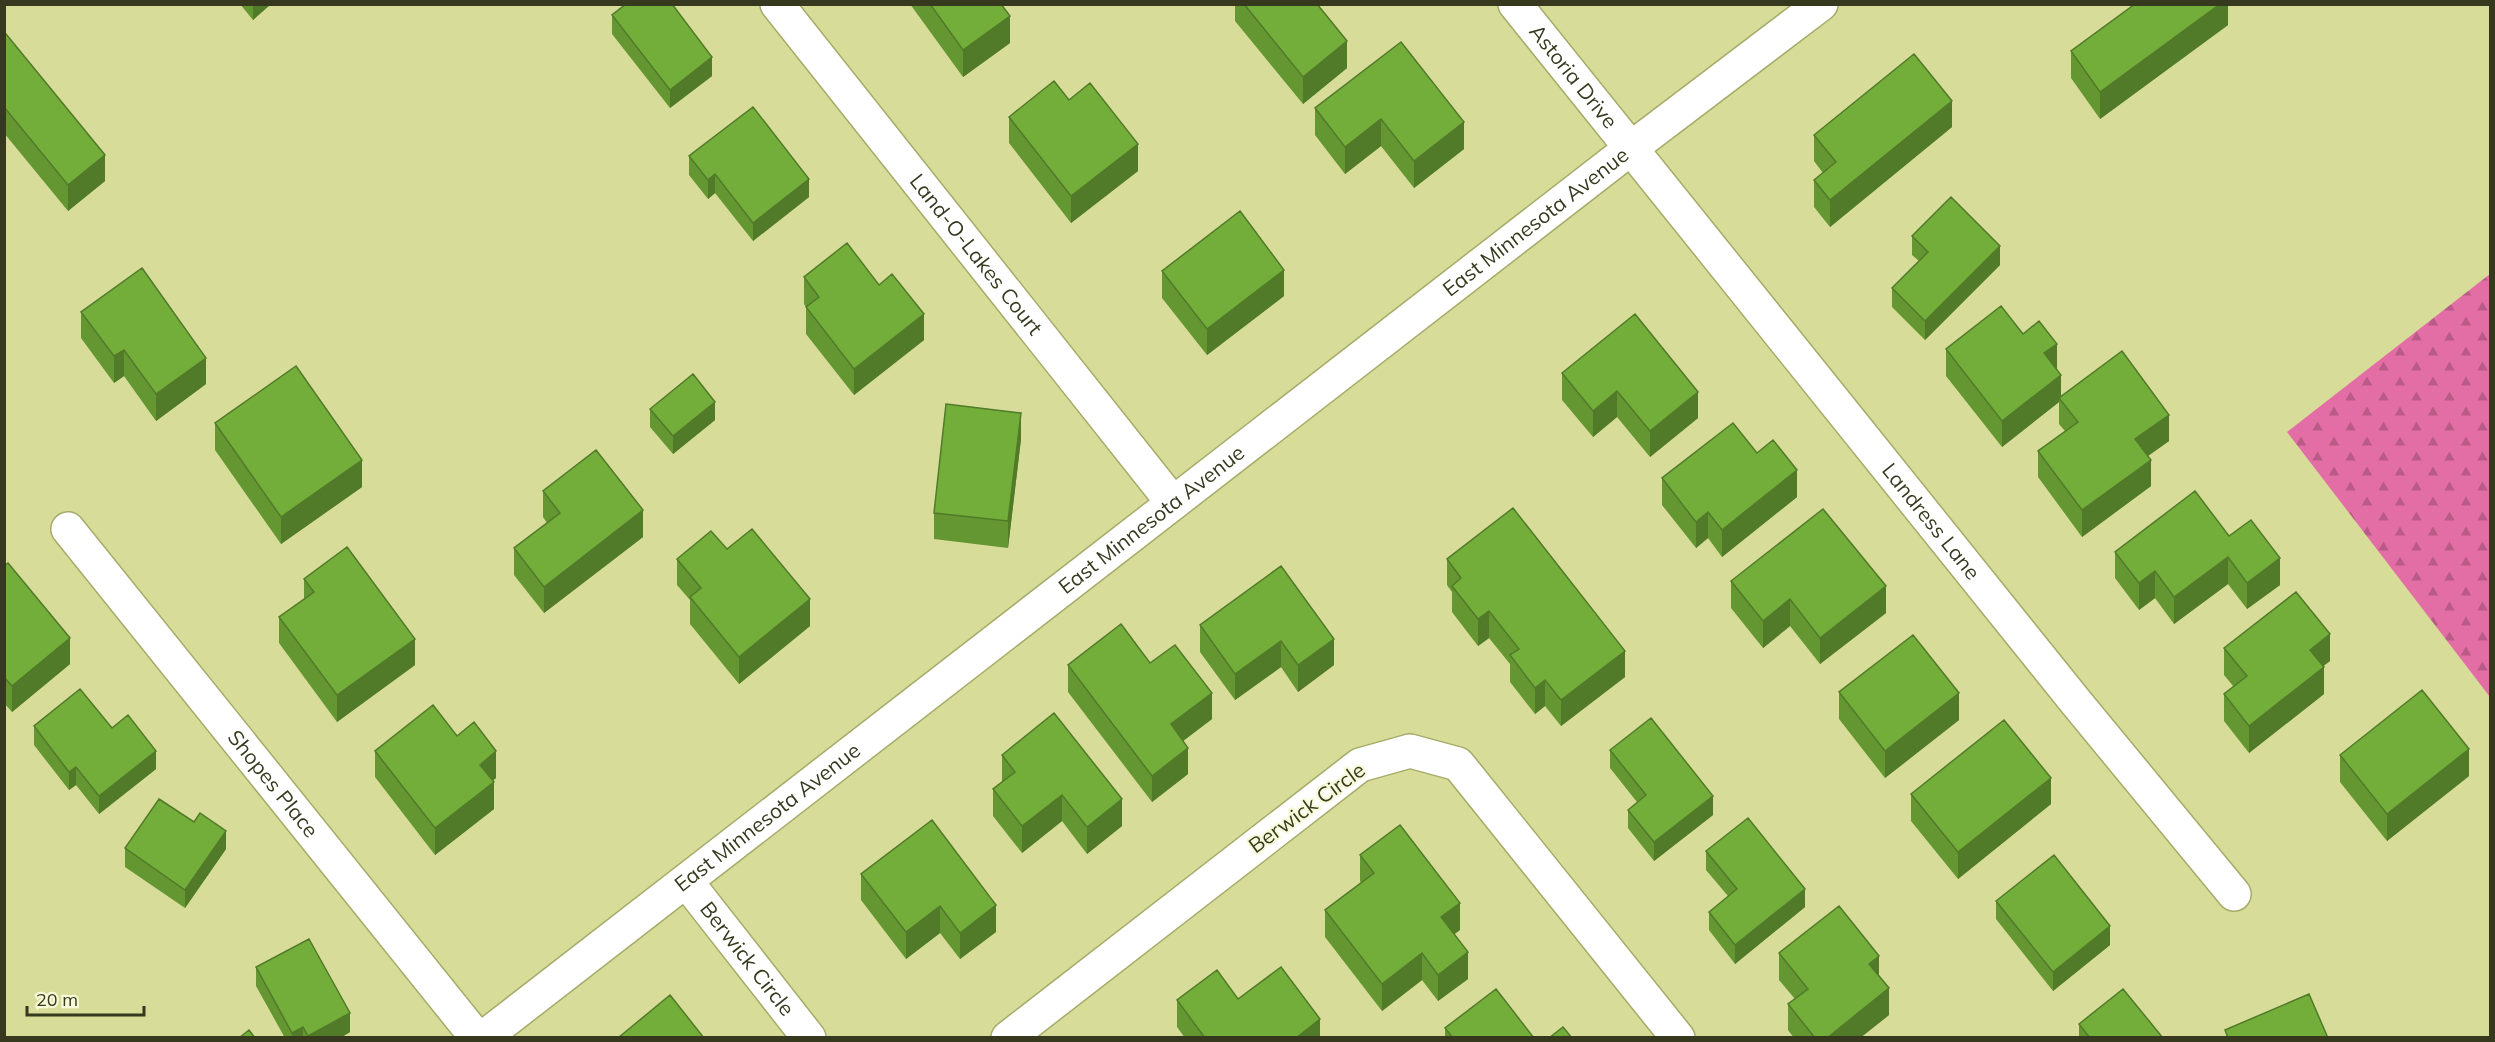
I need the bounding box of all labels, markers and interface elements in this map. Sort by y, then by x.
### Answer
street label: Astoria Drive [1524,18,1624,133]
street label: East Minnesota Avenue [1437,141,1633,301]
street label: Land-O-Lakes Court [905,168,1049,340]
street label: East Minnesota Avenue [1053,439,1249,599]
street label: Landress Lane [1877,457,1986,585]
street label: Shopes Place [223,724,325,842]
street label: East Minnesota Avenue [669,737,865,897]
street label: Berwick Circle [1243,756,1370,858]
street label: Berwick Circle [695,896,801,1021]
scale bar [27,979,144,1017]
text: 20 m [36,988,78,1011]

